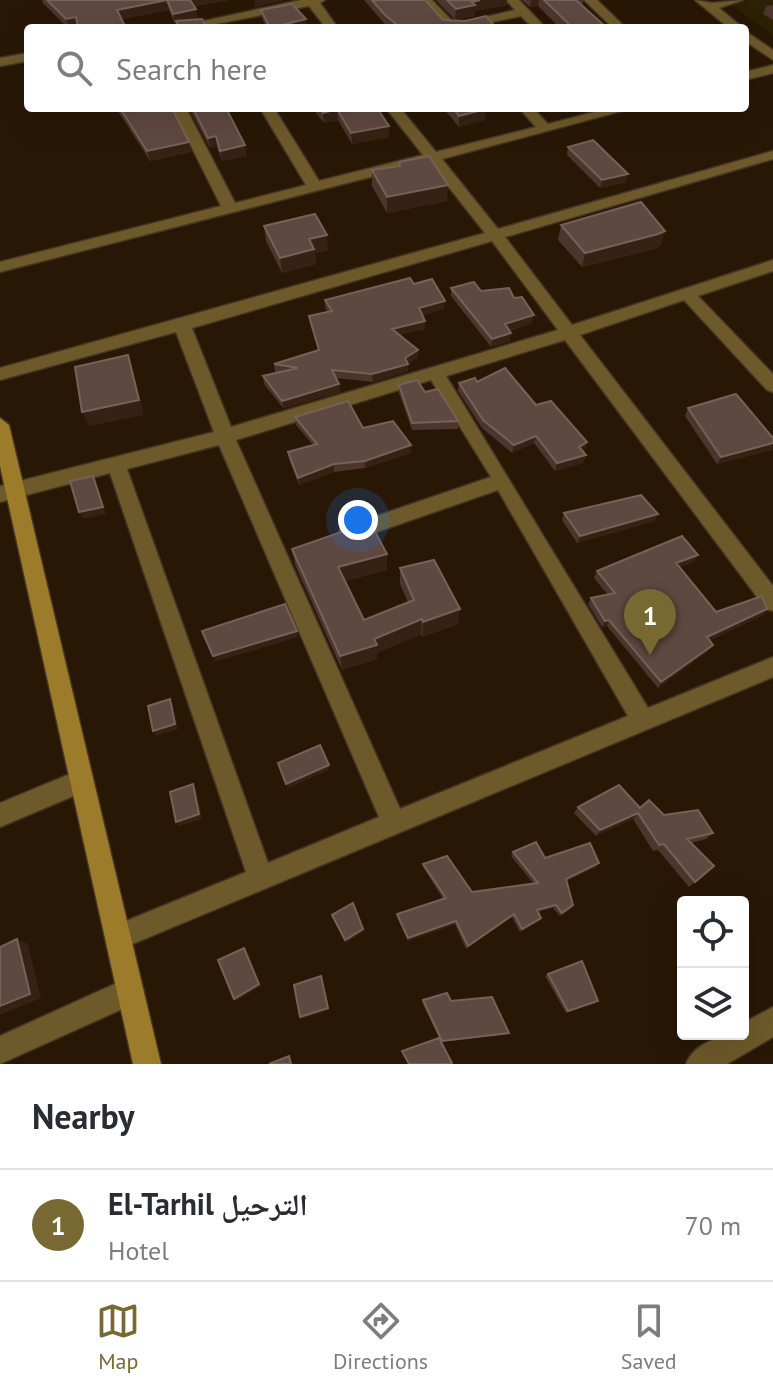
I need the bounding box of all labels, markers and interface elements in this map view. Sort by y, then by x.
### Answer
search box [24,24,749,112]
icon: search [52,46,96,90]
text: Search here [116,49,267,88]
your location [338,500,378,540]
pin: 1 [624,589,676,655]
map controls [677,896,749,1040]
button: locate [677,896,749,968]
button: layers [677,968,749,1040]
text: Nearby [32,1094,134,1138]
text: El-Tarhil الترحيل [108,1184,308,1223]
text: 1 [51,1209,65,1242]
text: 70 m [685,1209,741,1242]
text: Hotel [108,1234,169,1267]
tab: Map [96,1299,140,1375]
tab: Directions [333,1299,428,1375]
tab: Saved [621,1299,677,1375]

